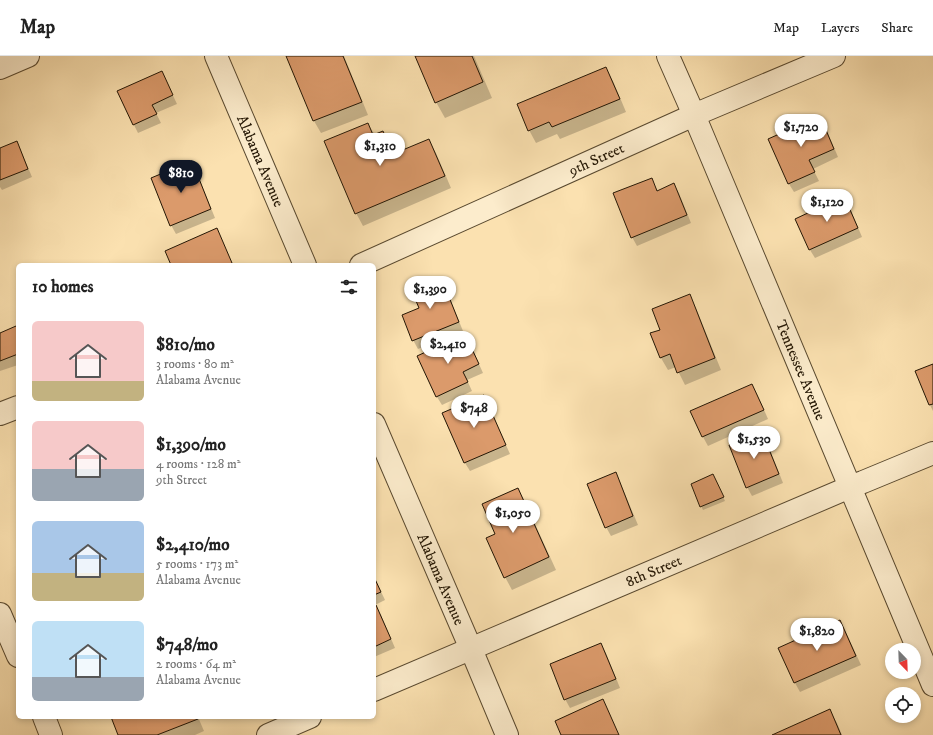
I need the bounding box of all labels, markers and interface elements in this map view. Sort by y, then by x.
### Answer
text: Map [20,16,55,39]
text: Map [773,19,799,37]
text: Layers [821,19,859,37]
text: Share [881,19,913,37]
street label: Alabama Avenue [232,112,288,210]
pin: $1,720 [768,114,834,148]
text: $1,720 [784,119,818,135]
pin: $1,310 [347,133,413,167]
text: $1,310 [364,138,396,154]
street label: 9th Street [565,139,627,181]
pin: $810 [157,160,205,194]
text: $810 [168,165,194,181]
pin: $1,120 [794,189,860,223]
text: $1,120 [810,194,844,210]
text: 10 homes [32,276,94,298]
icon: filters [338,276,360,298]
pin: $1,390 [397,276,463,310]
text: $1,390 [413,281,447,297]
street label: Tennessee Avenue [771,317,830,423]
pin: $2,410 [415,331,481,365]
text: $810/mo [156,334,215,356]
text: $2,410 [430,336,466,352]
icon: home [64,337,112,385]
text: 3 rooms · 80 m² [156,356,234,372]
text: Alabama Avenue [156,372,241,388]
pin: $748 [450,395,498,429]
text: $748 [460,400,488,416]
pin: $1,530 [721,426,787,460]
text: $1,530 [737,431,771,447]
text: $1,390/mo [156,434,226,456]
icon: home [64,437,112,485]
text: 4 rooms · 128 m² [156,456,241,472]
text: 9th Street [156,472,207,488]
pin: $1,050 [480,500,546,534]
text: $1,050 [495,505,531,521]
street label: Alabama Avenue [412,531,469,628]
text: $2,410/mo [156,534,229,556]
icon: home [64,537,112,585]
street label: 8th Street [623,551,685,592]
text: 5 rooms · 173 m² [156,556,238,572]
text: Alabama Avenue [156,572,241,588]
pin: $1,820 [784,618,850,652]
text: $1,820 [799,623,835,639]
text: $748/mo [156,634,218,656]
icon: home [64,637,112,685]
north arrow [885,643,921,679]
map controls [885,643,921,723]
text: 2 rooms · 64 m² [156,656,236,672]
text: Alabama Avenue [156,672,241,688]
button: locate [885,687,921,723]

